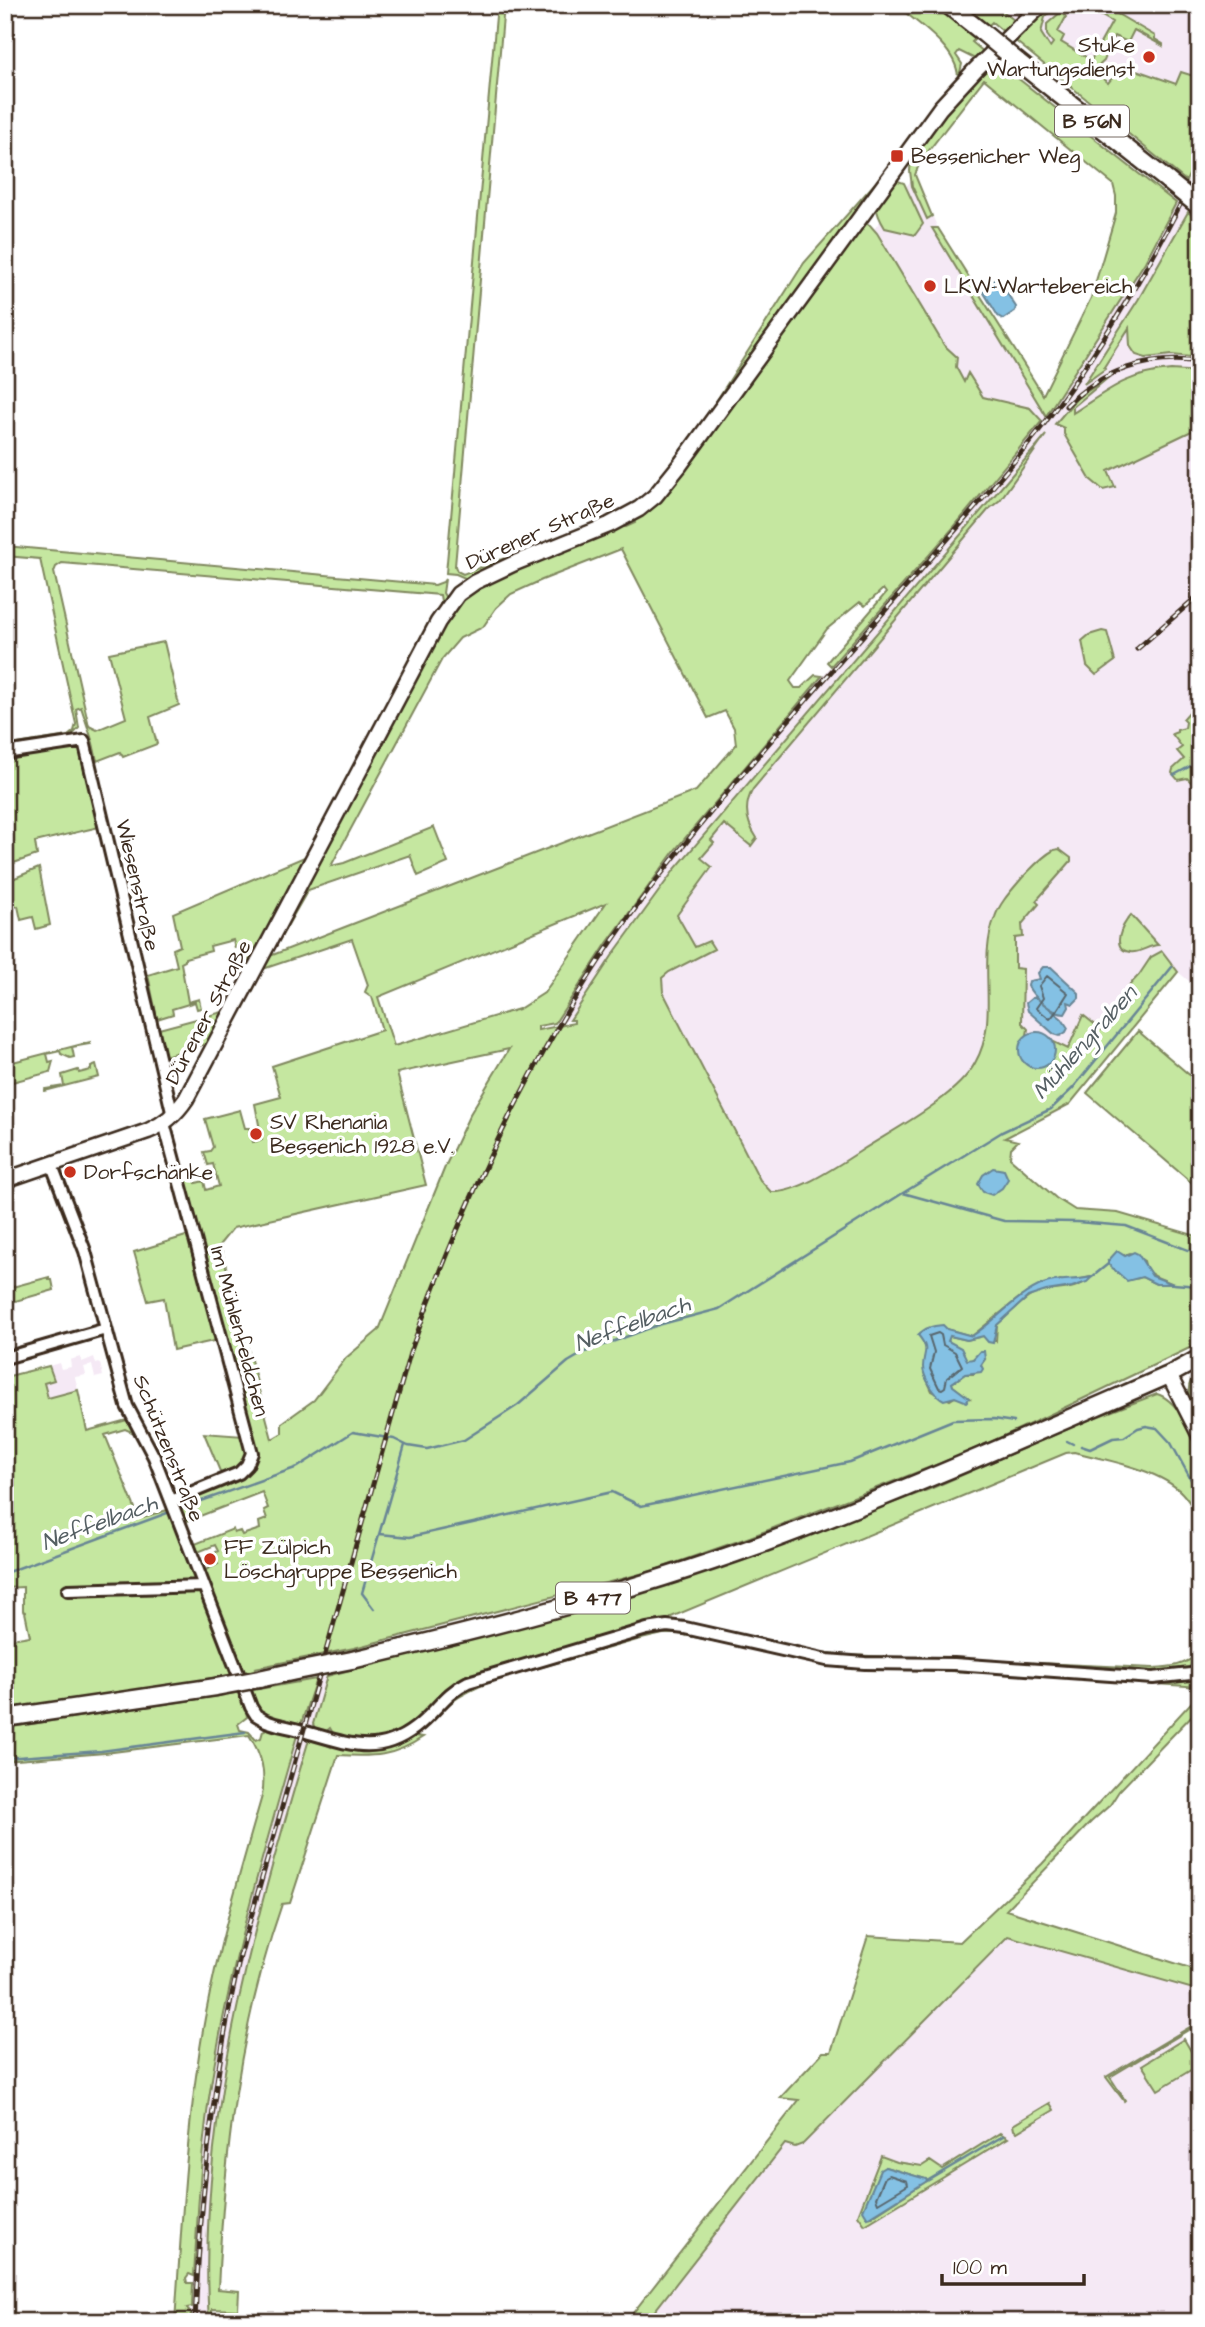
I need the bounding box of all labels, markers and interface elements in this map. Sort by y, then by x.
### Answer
place label: Stuke Wartungsdienst [987,31,1136,86]
marker: Stuke Wartungsdienst [1141,49,1157,65]
road number: B 56N [1055,105,1129,136]
place label: Bessenicher Weg [911,142,1081,173]
marker: Bessenicher Weg [889,148,905,164]
place label: LKW-Wartebereich [944,272,1133,301]
marker: LKW-Wartebereich [922,278,938,294]
street label: Dürener Straße [461,486,619,577]
street label: Wiesenstraße [108,816,167,954]
street label: Dürener Straße [158,935,259,1090]
water label: Mühlengraben [1025,977,1147,1107]
place label: SV Rhenania Bessenich 1928 e.V. [270,1108,454,1161]
marker: SV Rhenania Bessenich 1928 e.V. [248,1126,264,1142]
place label: Dorfschänke [84,1158,213,1187]
marker: Dorfschänke [62,1164,78,1180]
street label: Im Mühlenfeldchen [203,1243,276,1419]
water label: Neffelbach [570,1288,696,1360]
street label: Schützenstraße [126,1370,211,1526]
water label: Neffelbach [37,1487,163,1559]
place label: FF Zülpich Löschgruppe Bessenich [224,1533,458,1588]
marker: FF Zülpich Löschgruppe Bessenich [202,1551,218,1567]
road number: B 477 [556,1582,630,1614]
scale bar [942,2243,1084,2287]
text: 100 m [953,2253,1008,2282]

